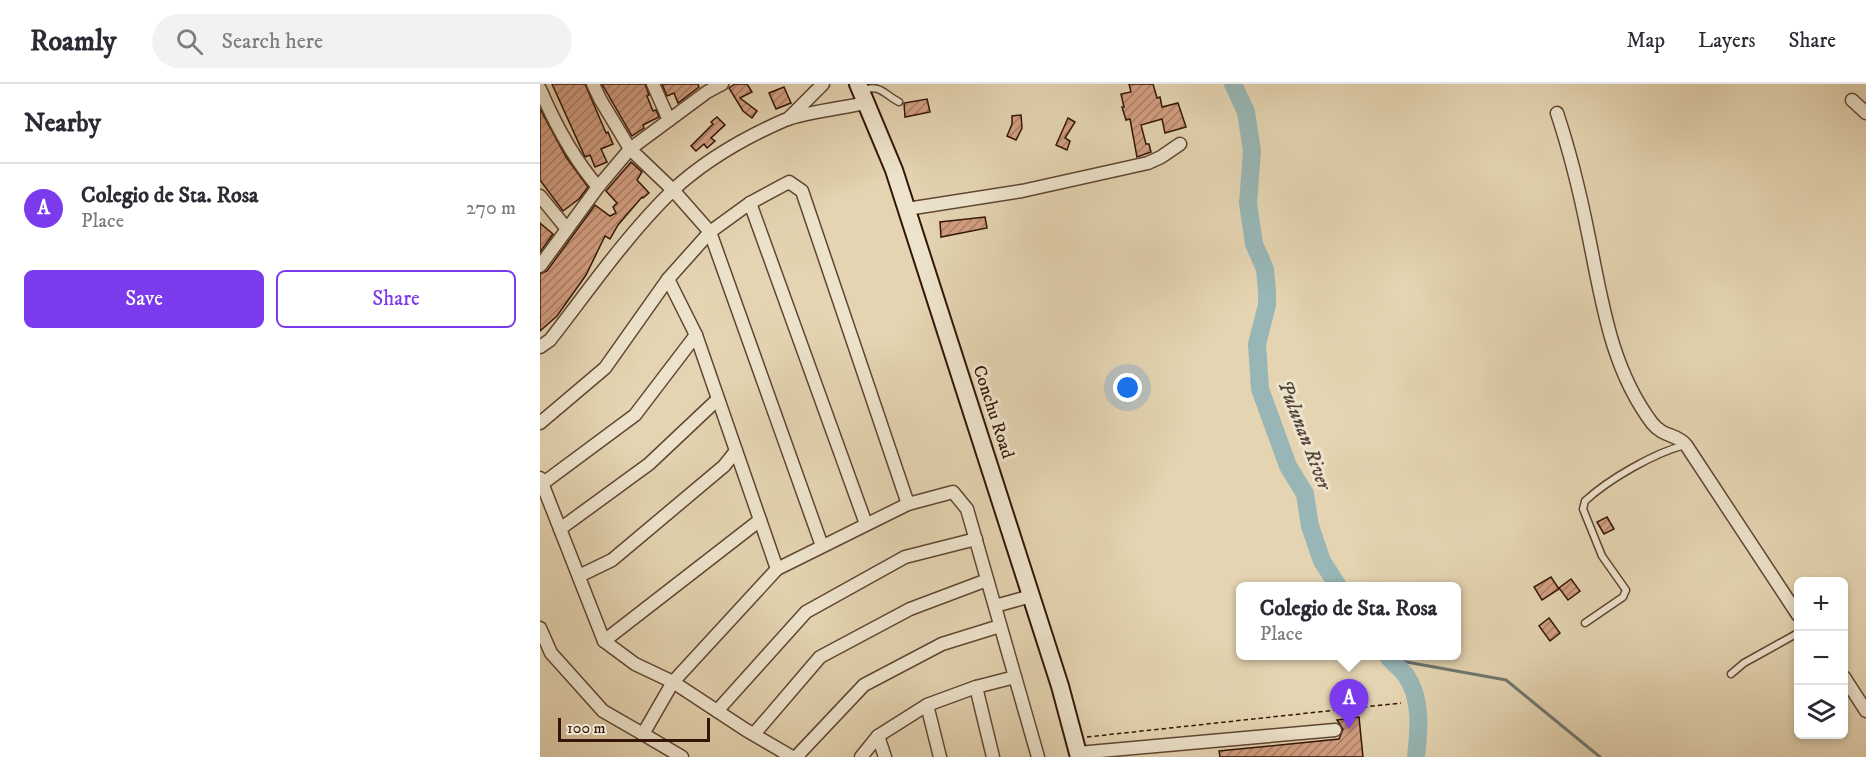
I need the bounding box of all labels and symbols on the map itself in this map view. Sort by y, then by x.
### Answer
street label: Conchu Road [968,362,1018,462]
your location [1113,373,1142,402]
water label: Pulunan River [1272,377,1337,495]
pin: A [1330,680,1368,729]
scale bar [558,715,710,742]

